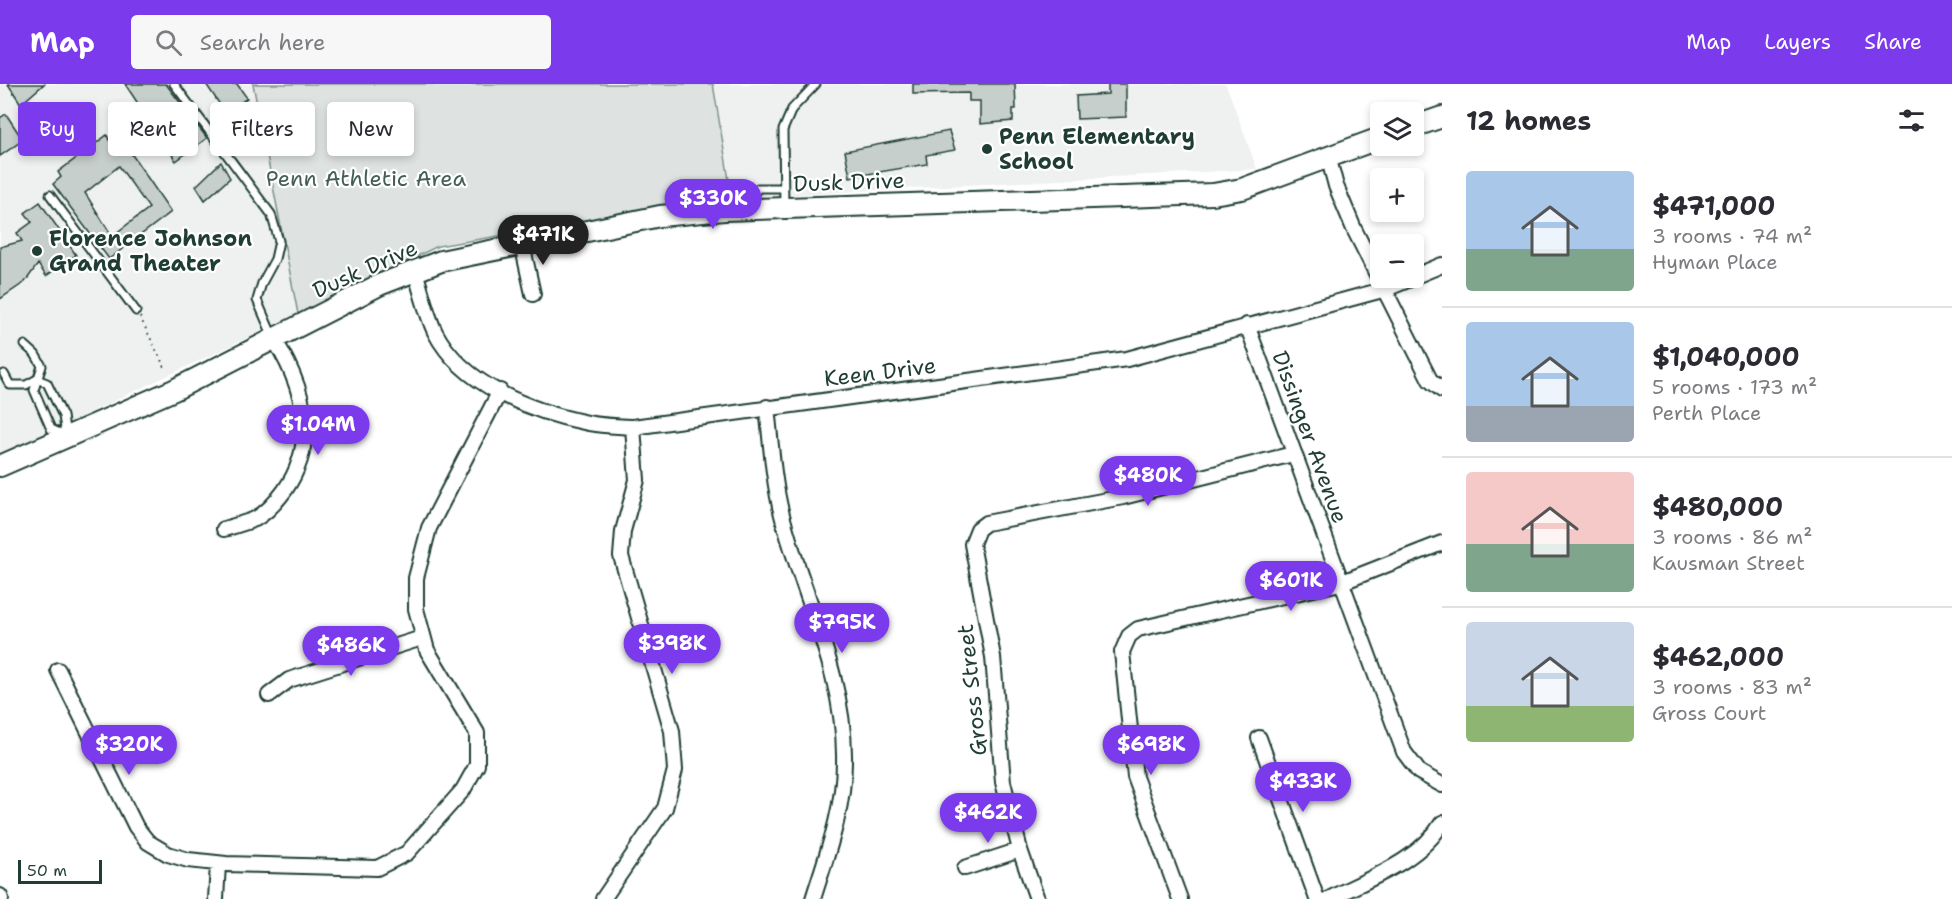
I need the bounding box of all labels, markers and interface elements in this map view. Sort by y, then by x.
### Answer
search box [131,15,551,69]
text: Map [30,23,95,61]
icon: search [152,26,185,59]
text: Search here [200,28,325,57]
text: Map [1686,28,1731,56]
text: Layers [1764,28,1831,56]
text: Share [1864,28,1922,56]
chip: Buy [18,102,96,156]
chip: Rent [108,102,198,156]
chip: Filters [210,102,315,156]
chip: New [327,102,414,156]
map controls [1370,102,1424,288]
button: layers [1370,102,1424,156]
text: 12 homes [1466,103,1591,138]
icon: filters [1895,104,1928,137]
place label: Penn Elementary School [999,122,1195,176]
marker: Penn Elementary School [980,142,994,156]
park label: Penn Athletic Area [266,164,466,193]
street label: Dusk Drive [793,166,905,198]
button: + [1370,168,1424,222]
pin: $330K [671,179,755,230]
text: $330K [679,185,747,211]
text: $471,000 [1652,188,1776,223]
icon: home [1514,195,1586,267]
pin: $471K [501,215,585,266]
text: $471K [512,221,574,247]
text: 3 rooms · 74 m² [1652,223,1812,249]
place label: Florence Johnson Grand Theater [49,224,252,278]
street label: Dusk Drive [308,233,422,305]
button: − [1370,234,1424,288]
marker: Florence Johnson Grand Theater [30,244,44,258]
text: Hyman Place [1652,249,1778,275]
text: $1,040,000 [1652,339,1800,374]
icon: home [1514,346,1586,418]
street label: Dissinger Avenue [1265,347,1355,527]
street label: Keen Drive [822,351,938,393]
text: 5 rooms · 173 m² [1652,374,1817,400]
text: Perth Place [1652,400,1761,426]
pin: $1.04M [269,405,367,456]
text: $1.04M [281,411,355,437]
pin: $480K [1106,456,1190,507]
text: $480K [1113,462,1183,488]
text: $480,000 [1652,489,1783,524]
icon: home [1514,496,1586,568]
text: 3 rooms · 86 m² [1652,524,1812,550]
text: Kausman Street [1652,550,1805,576]
pin: $601K [1249,561,1333,612]
text: $601K [1259,567,1323,593]
pin: $795K [800,603,884,654]
text: $795K [808,609,876,635]
street label: Gross Street [951,623,993,757]
pin: $398K [630,624,714,675]
pin: $486K [309,626,393,677]
text: $398K [638,630,706,656]
text: $486K [316,632,386,658]
text: $462,000 [1652,639,1784,674]
icon: home [1514,646,1586,718]
text: 3 rooms · 83 m² [1652,674,1812,700]
text: Gross Court [1652,700,1767,726]
pin: $320K [87,725,171,776]
pin: $698K [1109,725,1193,776]
text: $320K [95,731,163,757]
text: $698K [1117,731,1185,757]
pin: $433K [1261,762,1345,813]
text: $433K [1269,768,1337,794]
pin: $462K [946,793,1030,844]
text: $462K [954,799,1022,825]
scale bar [18,857,102,884]
text: 50 m [27,860,67,881]

